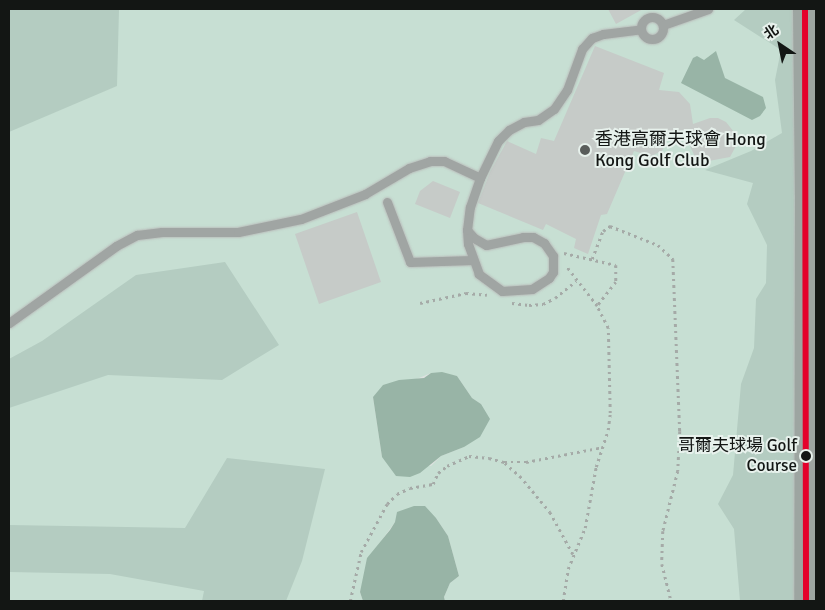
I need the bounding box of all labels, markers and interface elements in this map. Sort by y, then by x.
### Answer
north arrow [755,20,805,70]
text: 北 [761,21,782,43]
place label: 香港高爾夫球會 Hong Kong Golf Club [595,129,766,172]
marker: 香港高爾夫球會 Hong Kong Golf Club [579,144,591,156]
place label: 哥爾夫球場 Golf Course [678,436,797,476]
marker: 哥爾夫球場 Golf Course [801,451,811,461]

